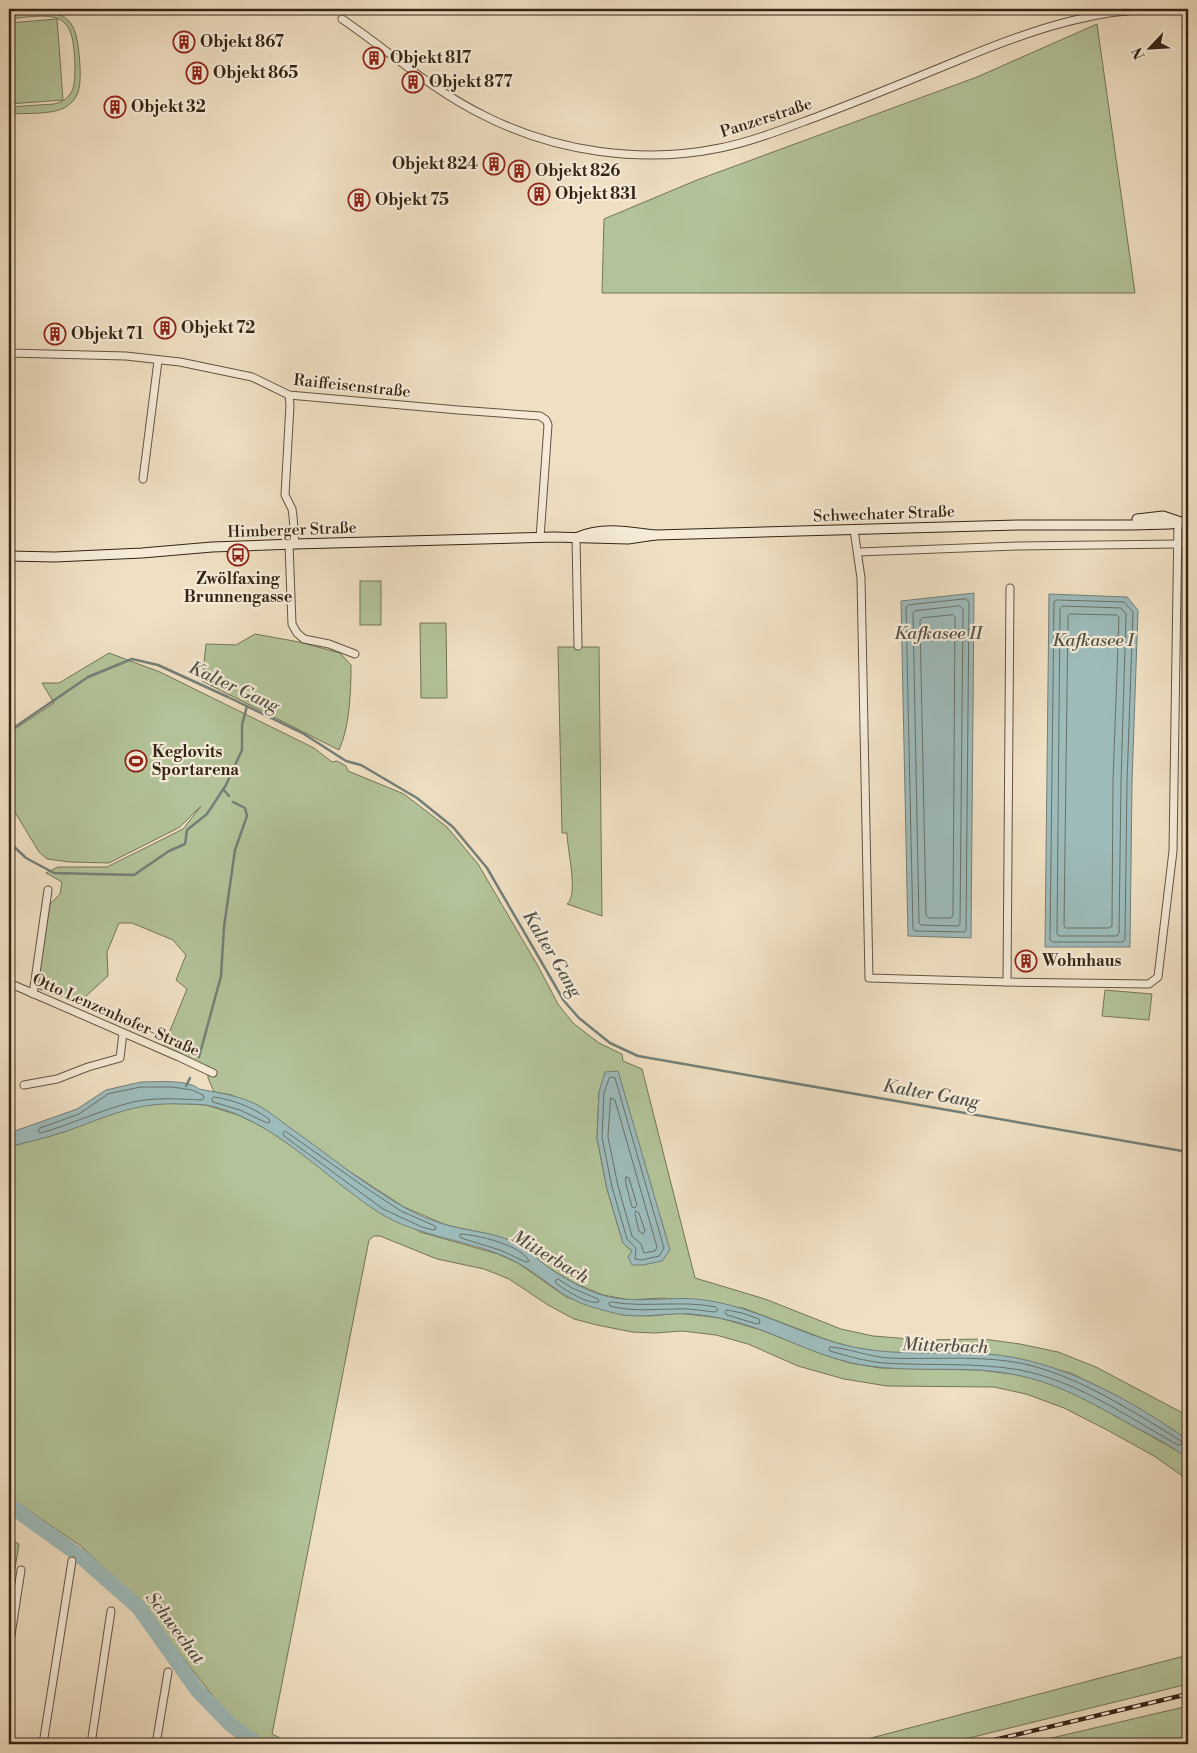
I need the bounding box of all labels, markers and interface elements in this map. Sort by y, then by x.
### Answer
north arrow [1124,22,1174,72]
building icon: Objekt 867 [172,30,196,54]
place label: Objekt 867 [200,32,285,52]
text: N [1129,44,1150,62]
building icon: Objekt 817 [362,46,386,70]
place label: Objekt 817 [390,48,472,68]
building icon: Objekt 865 [185,61,209,85]
place label: Objekt 865 [213,63,298,83]
building icon: Objekt 877 [401,70,425,94]
place label: Objekt 877 [429,72,513,92]
street label: Panzerstraße [718,94,814,142]
building icon: Objekt 32 [103,95,127,119]
place label: Objekt 32 [131,97,206,117]
building icon: Objekt 824 [482,152,506,176]
place label: Objekt 824 [392,154,478,174]
building icon: Objekt 826 [507,159,531,183]
place label: Objekt 826 [535,161,620,181]
building icon: Objekt 831 [527,182,551,206]
place label: Objekt 831 [555,184,637,204]
building icon: Objekt 75 [347,188,371,212]
place label: Objekt 75 [375,190,449,210]
building icon: Objekt 72 [153,316,177,340]
place label: Objekt 72 [181,318,255,338]
building icon: Objekt 71 [43,322,67,346]
place label: Objekt 71 [71,324,144,344]
street label: Raiffeisenstraße [292,370,412,402]
street label: Schwechater Straße [813,502,955,526]
street label: Himberger Straße [227,518,357,542]
bus stop icon: Zwölfaxing Brunnengasse [226,543,250,567]
place label: Zwölfaxing Brunnengasse [184,569,293,607]
water label: Kafkasee II [894,622,984,645]
water label: Kafkasee I [1052,629,1135,652]
water label: Kalter Gang [185,656,284,718]
place label: Keglovits Sportarena [152,742,239,780]
sports icon: Keglovits Sportarena [124,749,148,773]
water label: Kalter Gang [517,906,587,1002]
building icon: Wohnhaus [1014,949,1038,973]
place label: Wohnhaus [1041,951,1121,971]
street label: Otto Lenzenhofer-Straße [29,969,203,1061]
water label: Kalter Gang [881,1074,982,1114]
water label: Mitterbach [507,1225,594,1290]
water label: Mitterbach [901,1333,990,1359]
water label: Schwechat [140,1587,210,1670]

